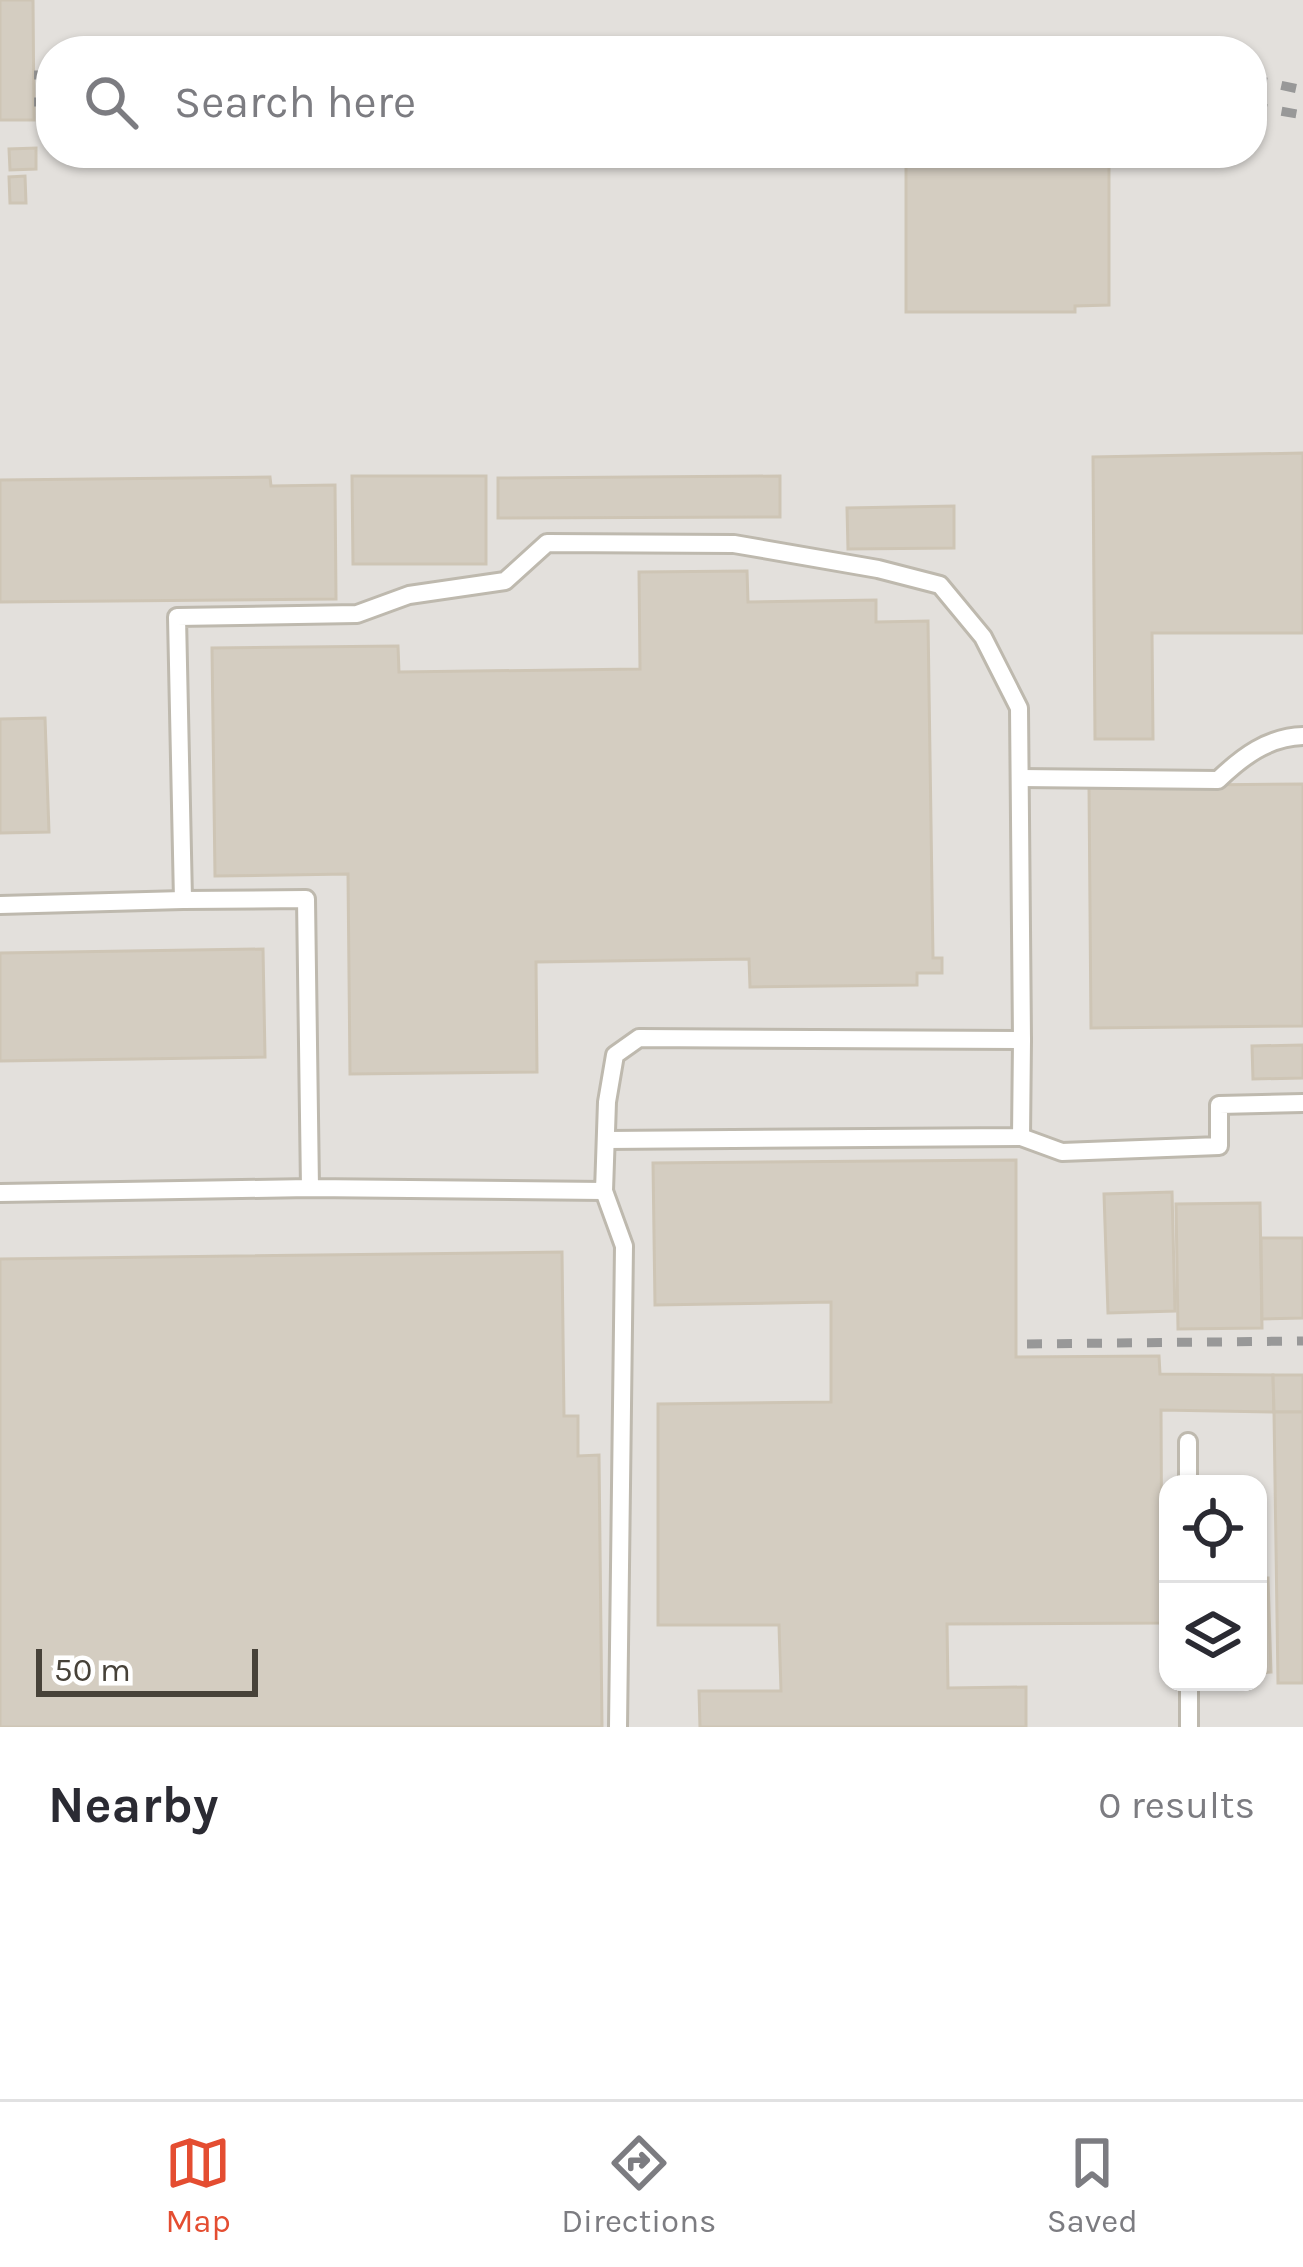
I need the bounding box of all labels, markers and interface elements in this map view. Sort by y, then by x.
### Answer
search box [36,36,1267,168]
icon: search [78,69,144,135]
text: Search here [174,76,416,128]
map controls [1159,1475,1267,1691]
button: locate [1159,1475,1267,1583]
button: layers [1159,1583,1267,1691]
scale bar [36,1643,258,1696]
text: 50 m [54,1651,131,1689]
text: Nearby [48,1775,218,1835]
text: 0 results [1098,1782,1255,1828]
tab: Map [165,2130,231,2240]
tab: Directions [561,2130,716,2240]
tab: Saved [1047,2130,1138,2240]

